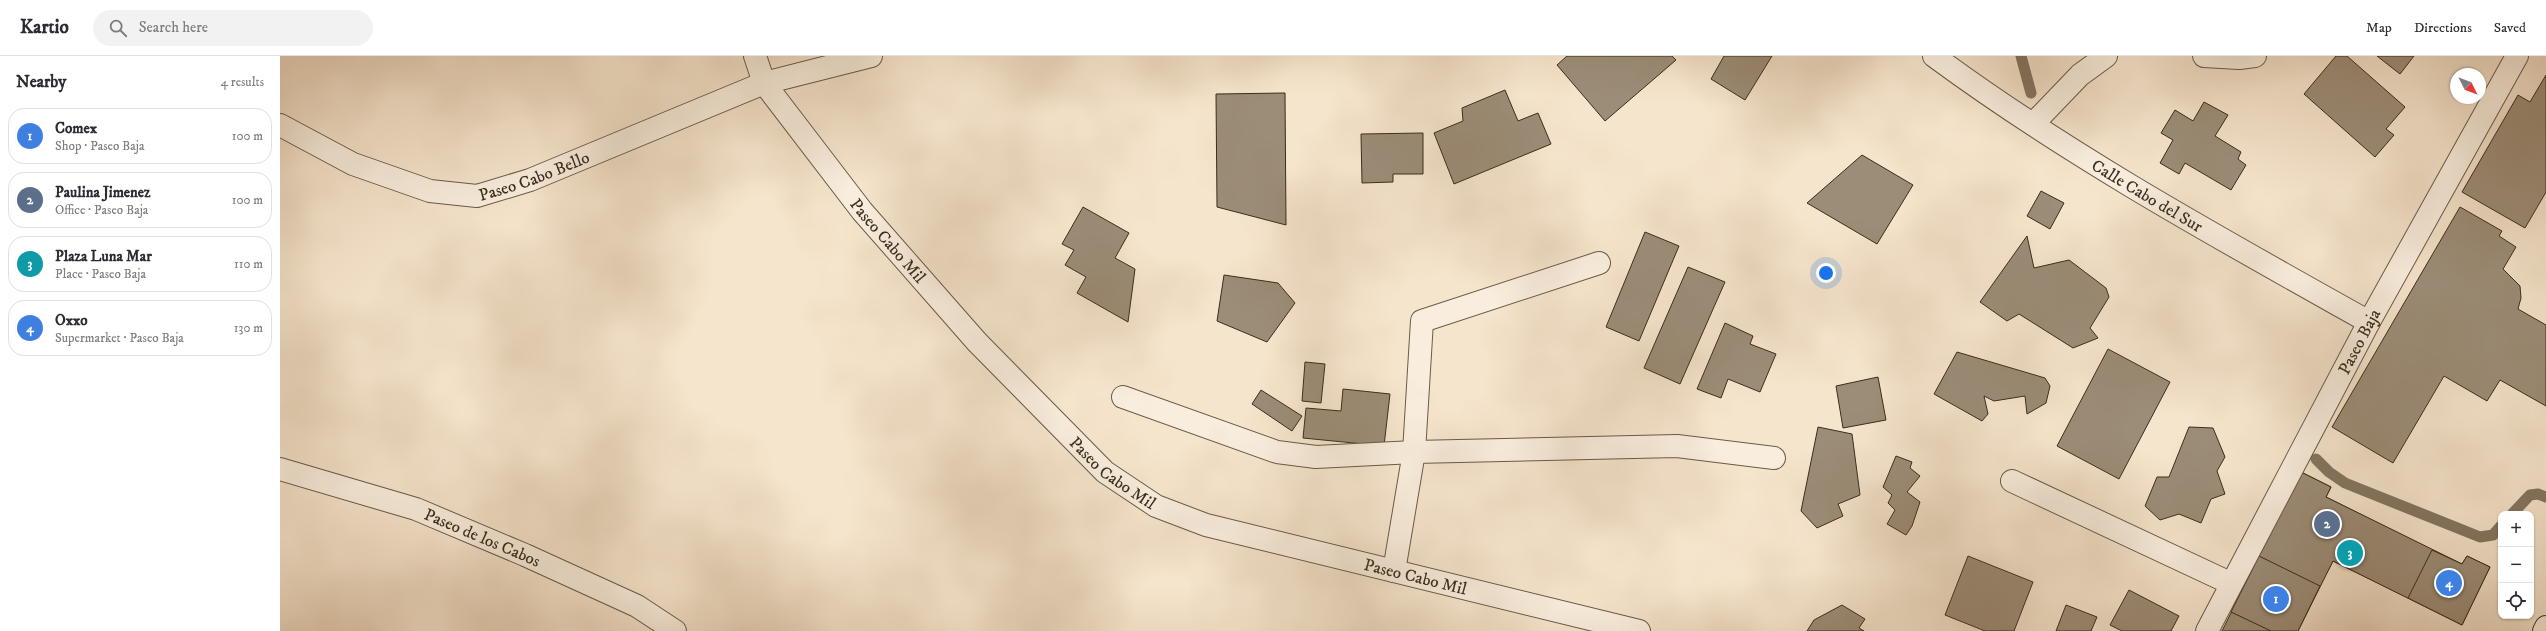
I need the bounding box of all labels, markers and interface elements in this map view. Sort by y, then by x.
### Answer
search box [93,10,373,46]
text: Kartio [20,16,69,39]
icon: search [107,17,129,39]
text: Search here [139,18,208,37]
text: Map [2366,19,2392,37]
text: Directions [2414,19,2472,37]
text: Saved [2494,19,2526,37]
north arrow [2450,68,2486,104]
text: Nearby [16,71,66,93]
text: 4 results [221,74,264,90]
text: Comex [55,119,97,138]
text: 1 [28,128,32,144]
text: 100 m [232,128,263,144]
text: Shop · Paseo Baja [55,138,144,154]
street label: Paseo Cabo Bello [476,147,593,207]
street label: Calle Cabo del Sur [2087,155,2207,238]
text: Paulina Jimenez [55,183,151,202]
text: 2 [27,192,33,208]
text: 100 m [232,192,263,208]
street label: Paseo Cabo Mil [844,194,930,288]
text: Office · Paseo Baja [55,202,148,218]
text: Plaza Luna Mar [55,247,152,266]
text: 3 [28,256,32,272]
text: 110 m [234,256,263,272]
your location [1816,263,1836,283]
text: Place · Paseo Baja [55,266,146,282]
street label: Paseo Baja [2333,305,2387,378]
text: Oxxo [55,311,88,330]
text: 4 [26,320,34,336]
text: 130 m [234,320,263,336]
text: Supermarket · Paseo Baja [55,330,184,346]
street label: Paseo Cabo Mil [1064,432,1160,515]
street label: Paseo de los Cabos [421,504,544,573]
pin: 2 [2314,509,2340,539]
map controls [2498,511,2534,619]
button: + [2498,511,2534,547]
pin: 3 [2337,538,2363,568]
button: − [2498,547,2534,583]
street label: Paseo Cabo Mil [1362,554,1469,600]
pin: 4 [2436,568,2462,598]
button: locate [2498,583,2534,619]
pin: 1 [2263,584,2289,614]

